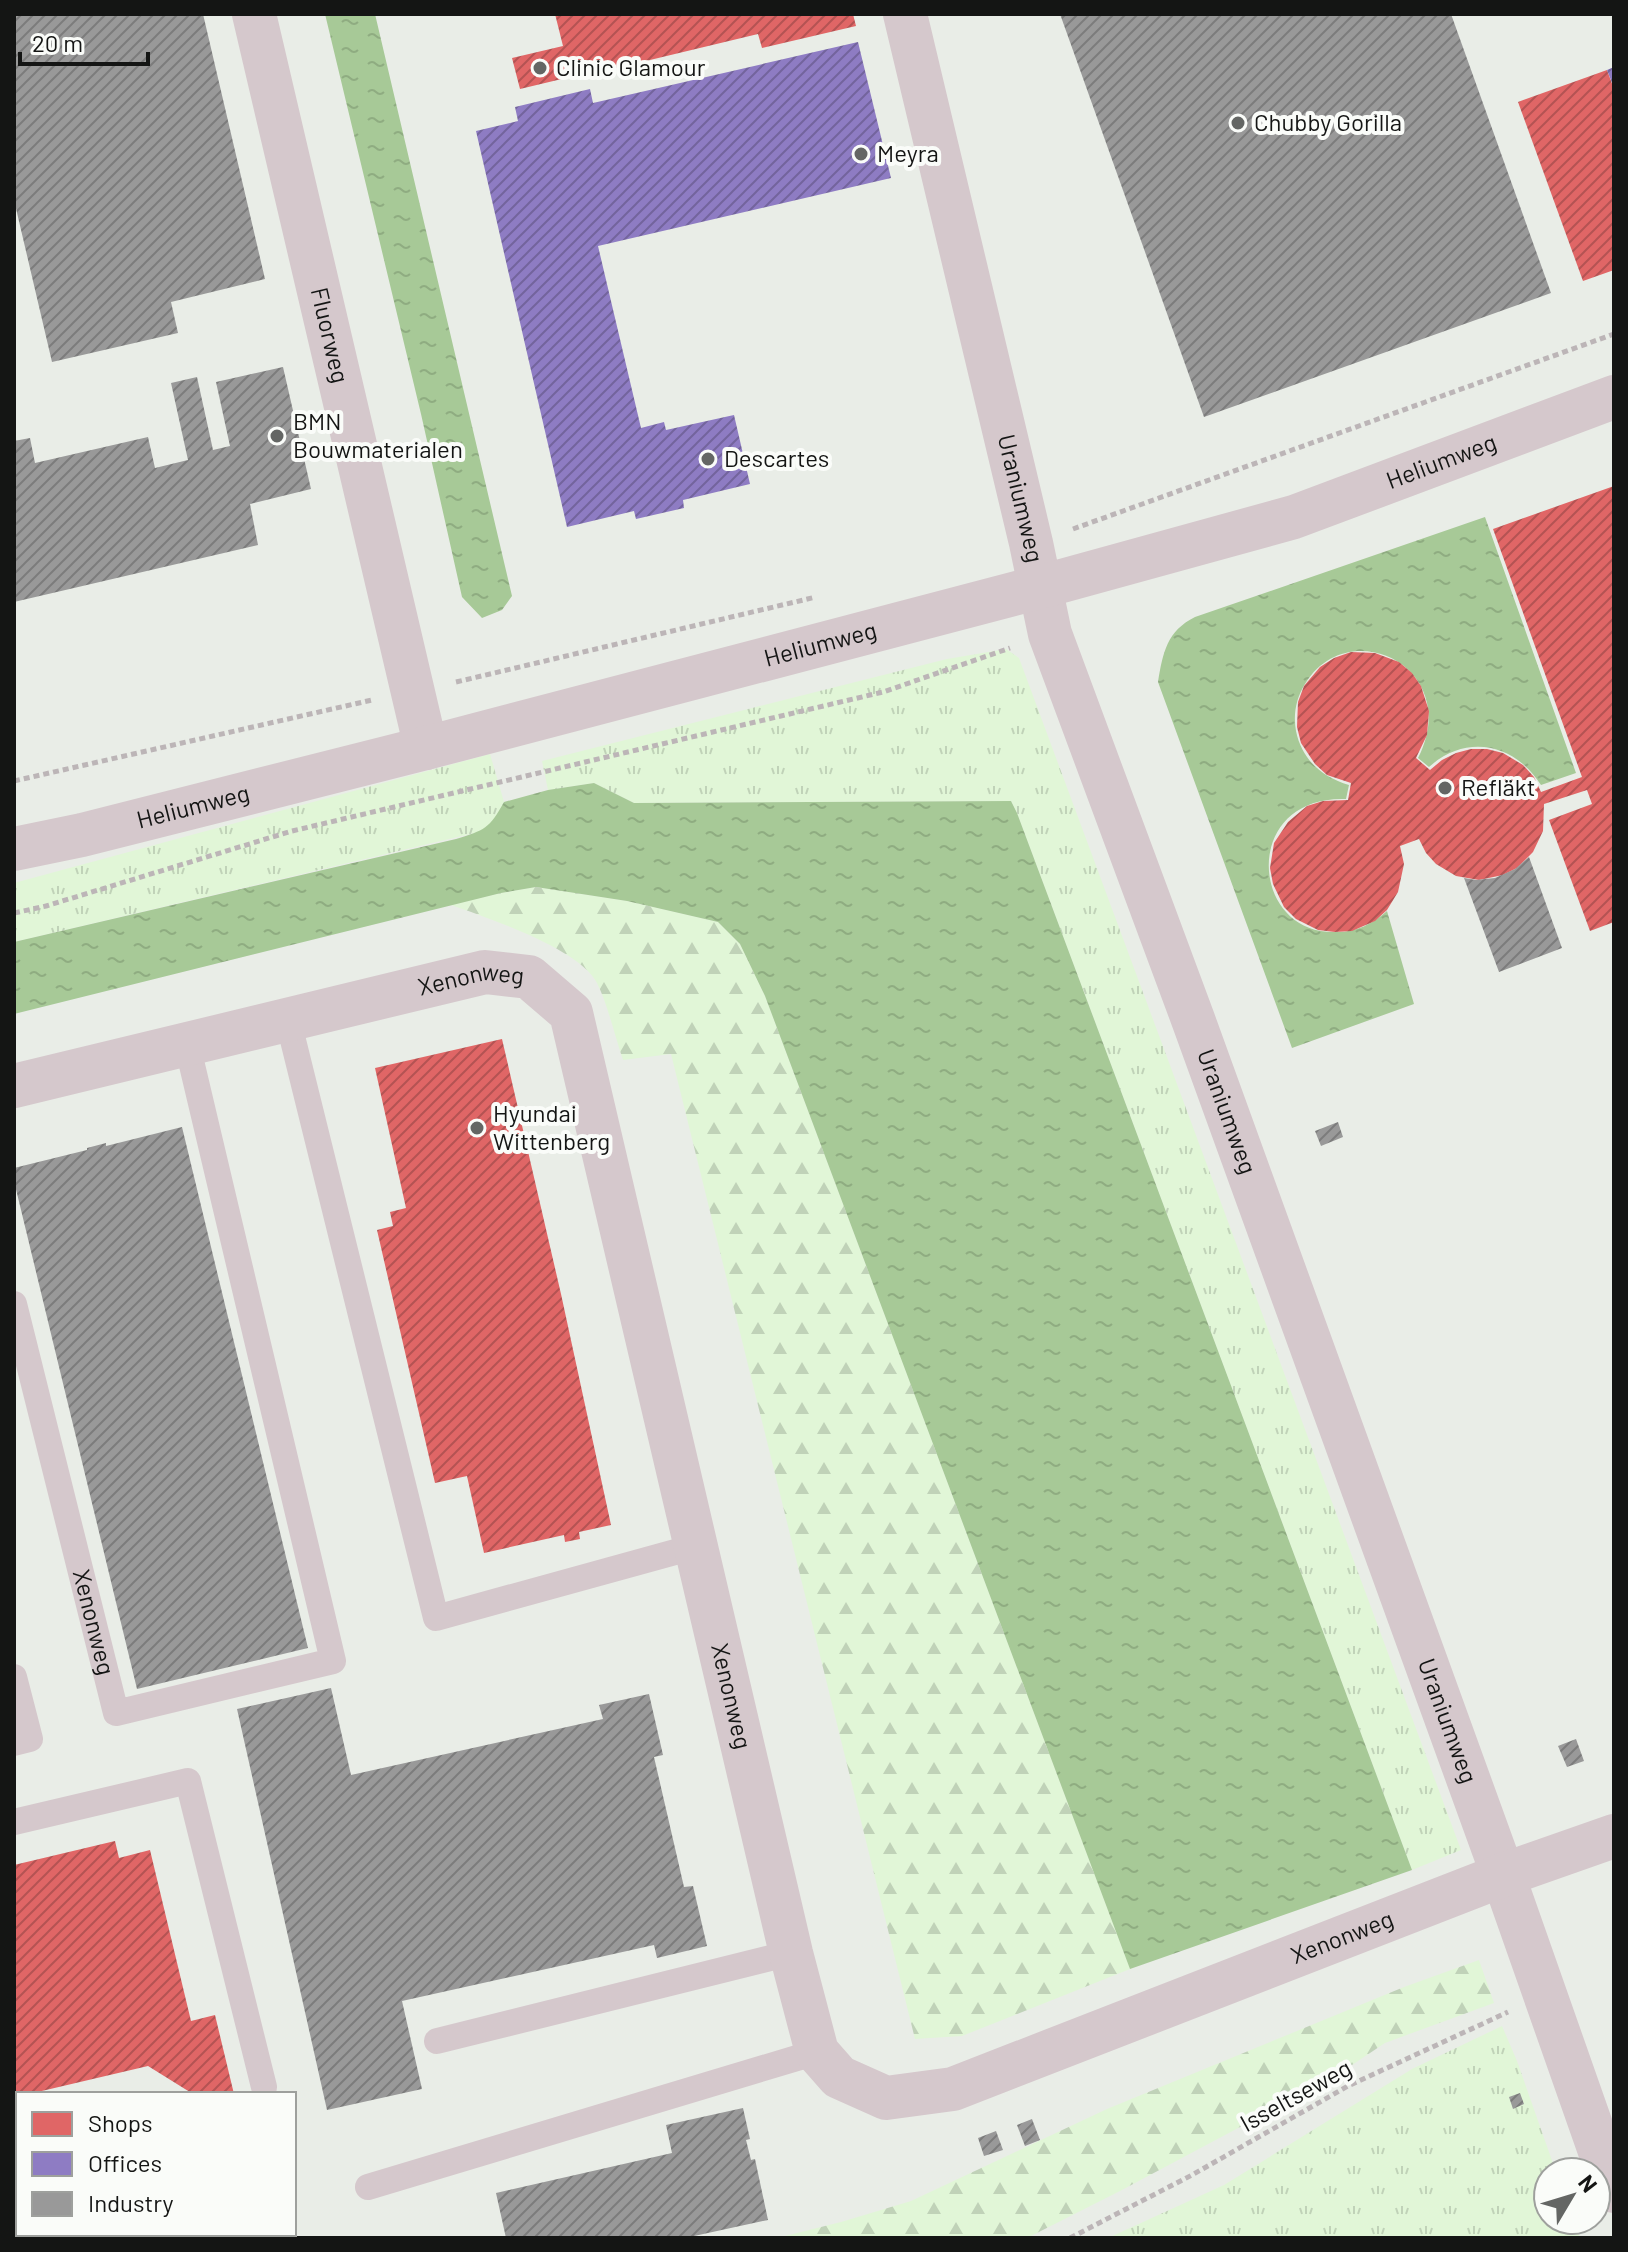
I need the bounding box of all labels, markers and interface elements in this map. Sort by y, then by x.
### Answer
scale bar [20,16,148,66]
text: 20 m [32,28,83,57]
place label: Clinic Glamour [556,52,706,81]
marker: Clinic Glamour [531,59,549,77]
place label: Chubby Gorilla [1254,107,1402,136]
marker: Chubby Gorilla [1229,114,1247,132]
place label: Meyra [877,138,939,167]
marker: Meyra [852,145,870,163]
street label: Fluorweg [306,284,356,386]
place label: BMN Bouwmaterialen [293,406,463,463]
street label: Heliumweg [1382,426,1500,494]
marker: BMN Bouwmaterialen [268,427,286,445]
street label: Uraniumweg [993,431,1051,565]
place label: Descartes [724,443,829,472]
marker: Descartes [699,450,717,468]
street label: Heliumweg [761,614,879,672]
place label: Refläkt [1461,772,1535,801]
street label: Heliumweg [133,777,252,834]
marker: Refläkt [1436,779,1454,797]
street label: Xenonweg [415,956,526,1001]
street label: Uraniumweg [1192,1045,1264,1178]
place label: Hyundai Wittenberg [493,1098,610,1155]
marker: Hyundai Wittenberg [468,1119,486,1137]
street label: Xenonweg [68,1566,122,1678]
street label: Xenonweg [706,1640,759,1752]
street label: Uraniumweg [1413,1654,1484,1787]
street label: Xenonweg [1286,1903,1397,1969]
street label: Isseltseweg [1235,2052,1356,2137]
legend [16,2092,296,2236]
text: Shops [88,2108,153,2137]
text: Offices [88,2148,162,2177]
north arrow [1532,2156,1612,2236]
text: N [1574,2169,1603,2197]
text: Industry [88,2188,174,2217]

